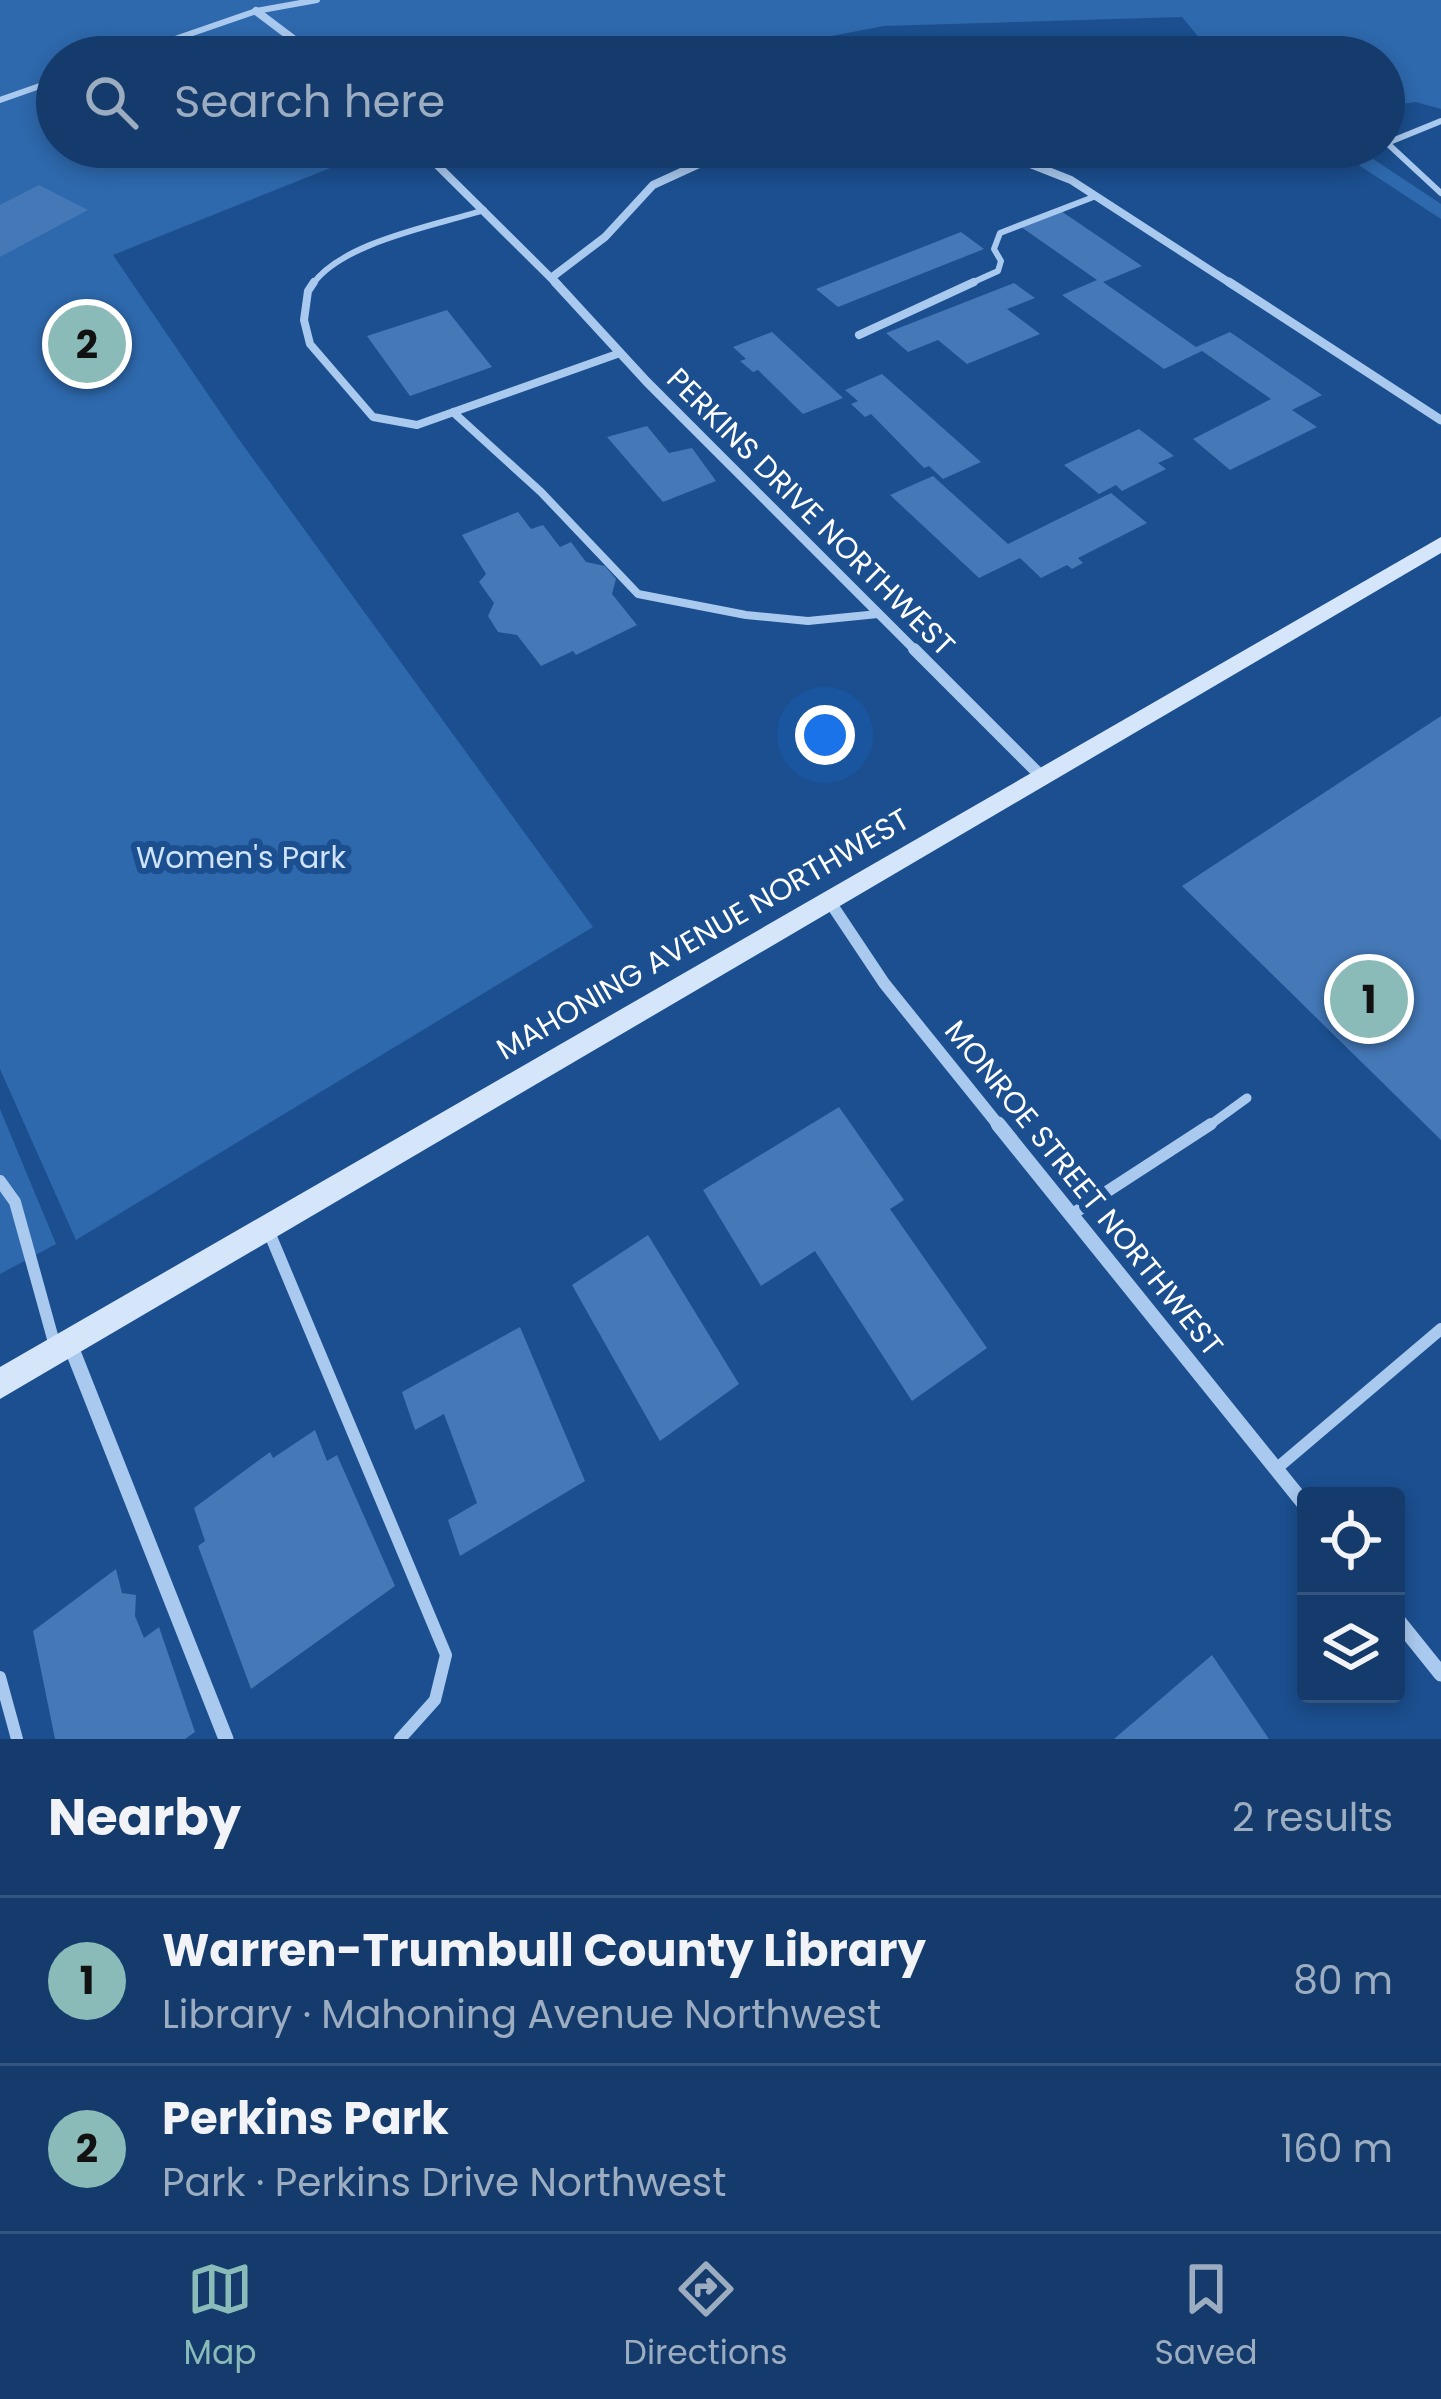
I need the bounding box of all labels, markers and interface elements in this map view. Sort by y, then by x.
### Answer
search box [36,36,1405,168]
icon: search [78,69,144,135]
text: Search here [174,70,445,133]
pin: 2 [48,299,126,389]
street label: PERKINS DRIVE NORTHWEST [657,358,965,666]
your location [795,705,855,765]
street label: MAHONING AVENUE NORTHWEST [489,798,917,1070]
park label: Women's Park [136,836,346,879]
pin: 1 [1330,954,1408,1044]
street label: MONROE STREET NORTHWEST [935,1011,1233,1365]
map controls [1297,1487,1405,1703]
button: locate [1297,1487,1405,1595]
button: layers [1297,1595,1405,1703]
text: Nearby [48,1781,241,1853]
text: 2 results [1232,1790,1393,1845]
text: Warren-Trumbull County Library [162,1919,926,1982]
text: 1 [80,1953,94,2008]
text: 80 m [1293,1953,1393,2008]
text: Library · Mahoning Avenue Northwest [162,1987,881,2042]
text: Perkins Park [162,2087,449,2150]
text: 2 [76,2121,98,2176]
text: 160 m [1281,2121,1393,2176]
text: Park · Perkins Drive Northwest [162,2155,726,2210]
tab: Map [184,2256,257,2378]
tab: Directions [624,2256,787,2378]
tab: Saved [1155,2256,1257,2378]

